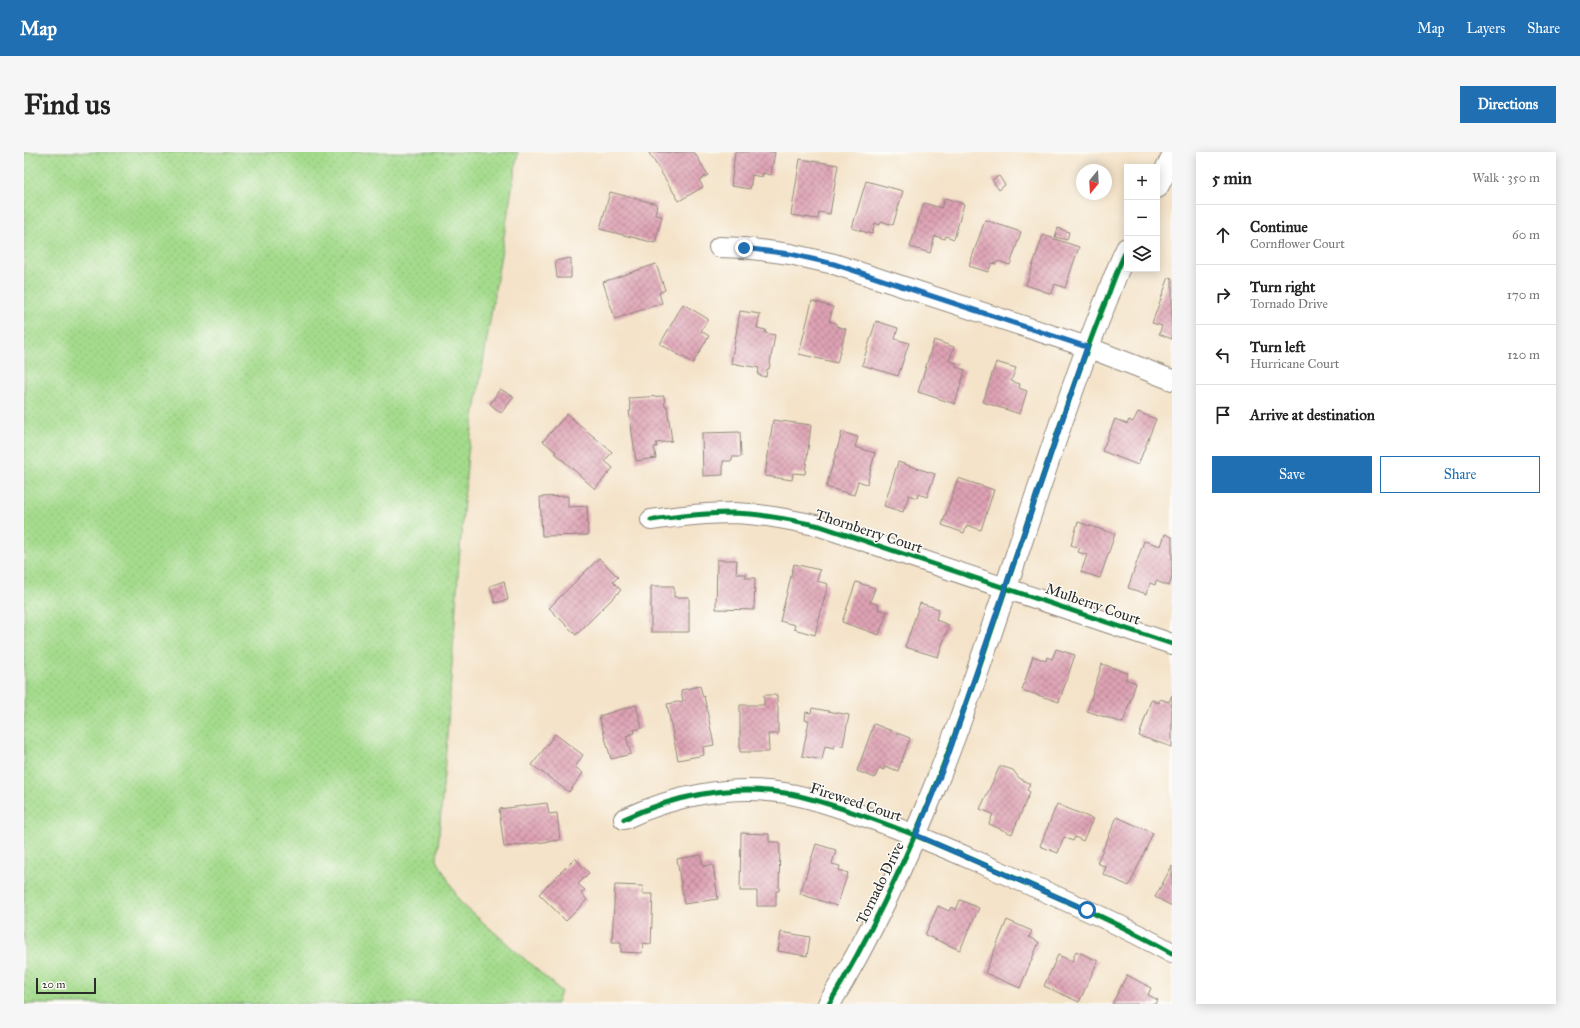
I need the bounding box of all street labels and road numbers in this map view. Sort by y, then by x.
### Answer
street label: Thornberry Court [813,505,926,557]
street label: Mulberry Court [1043,579,1143,629]
street label: Fireweed Court [808,779,905,826]
street label: Tornado Drive [852,839,908,927]

